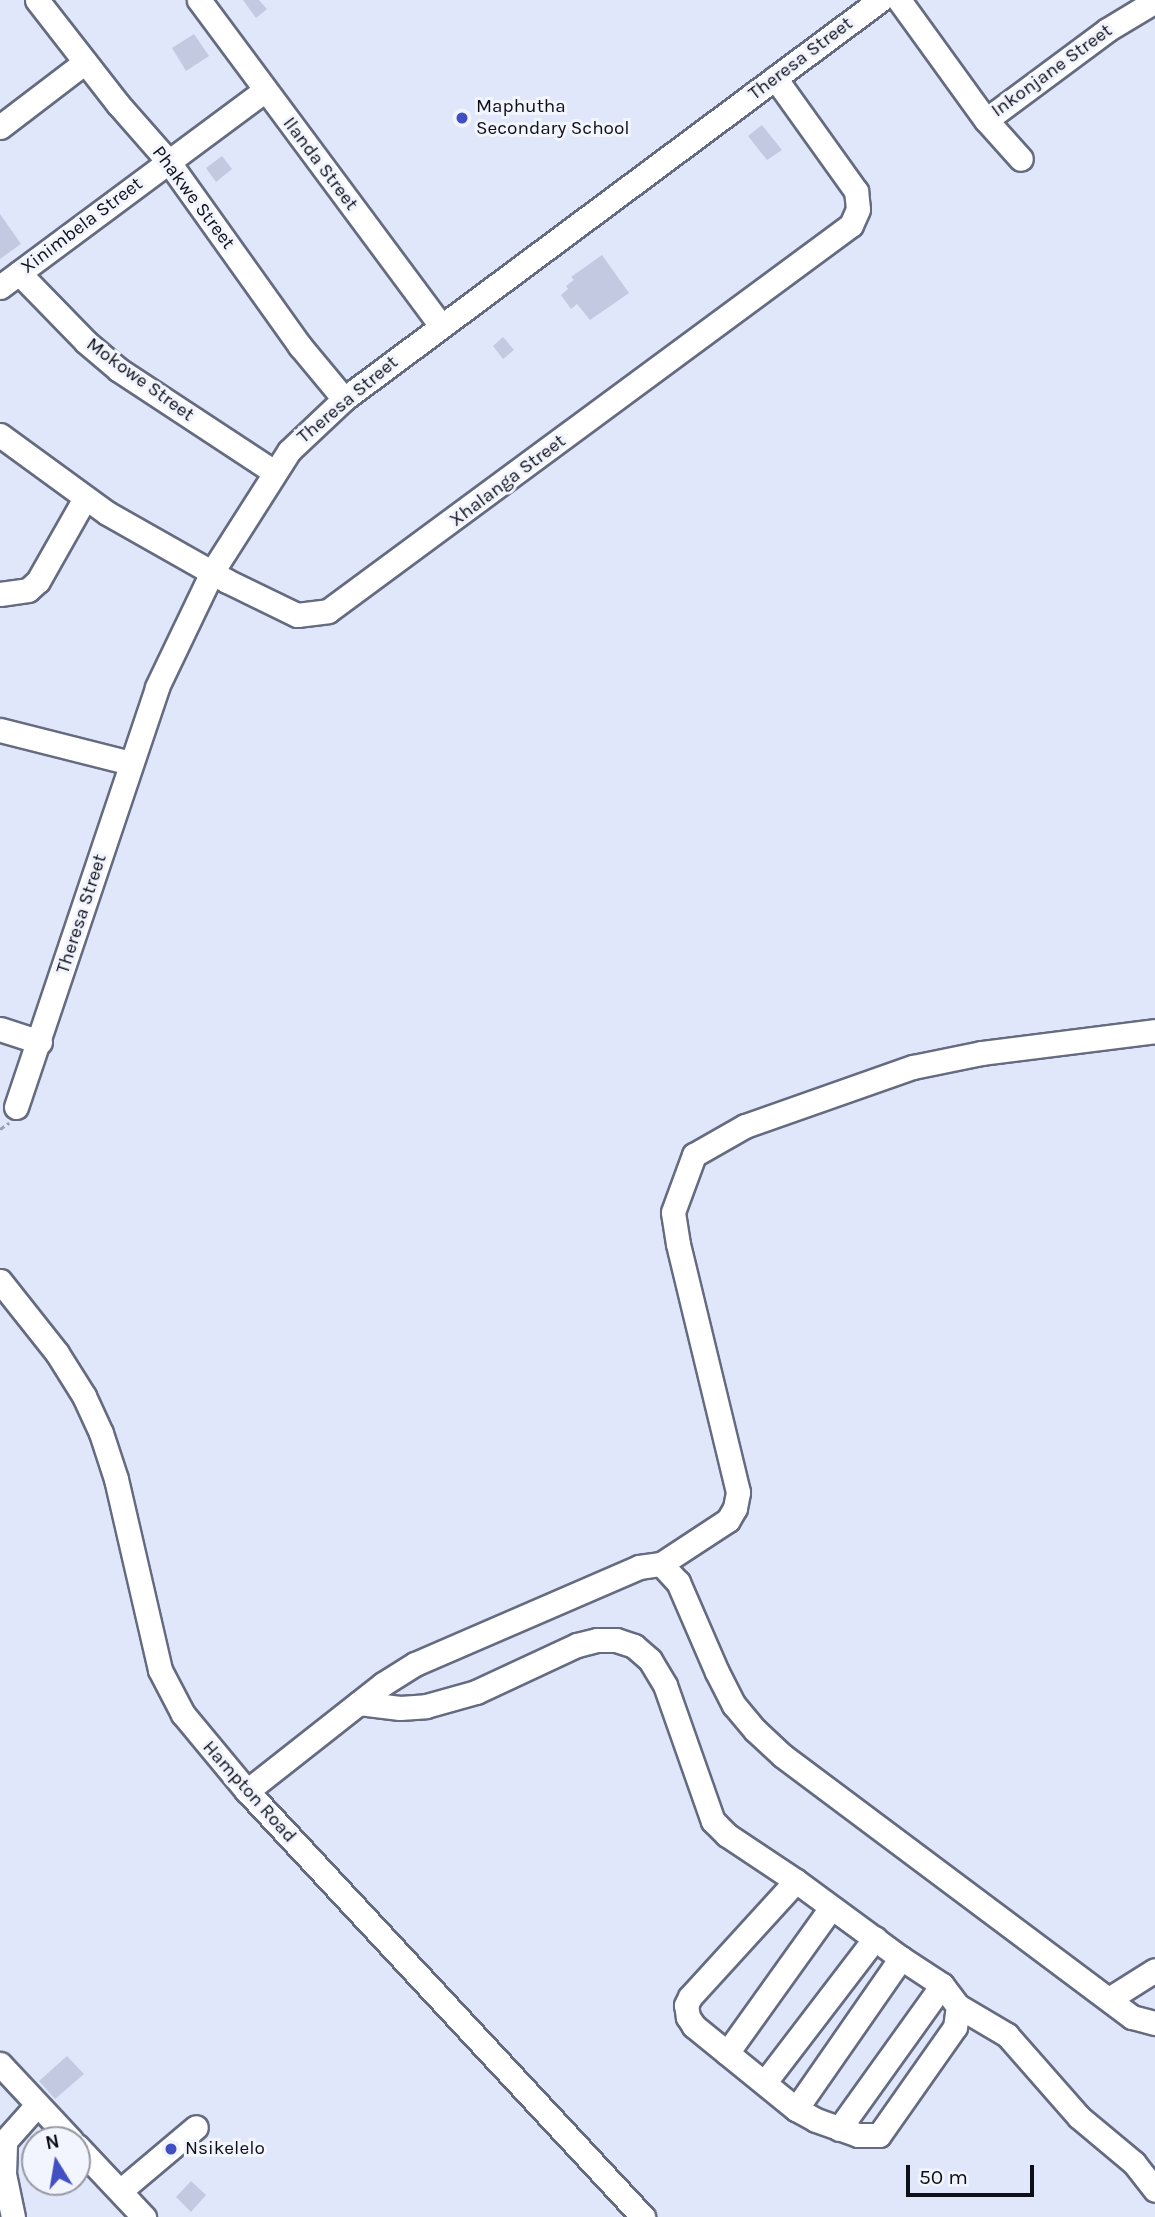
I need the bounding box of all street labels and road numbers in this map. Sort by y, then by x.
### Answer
street label: Theresa Street [744,12,858,106]
street label: Inkonjane Street [987,20,1117,122]
street label: Ilanda Street [278,113,362,215]
street label: Phakwe Street [147,142,239,254]
street label: Xinimbela Street [17,173,147,279]
street label: Mokowe Street [82,333,198,427]
street label: Theresa Street [293,351,403,449]
street label: Xhalanga Street [446,430,570,532]
street label: Theresa Street [52,851,112,977]
street label: Hampton Road [197,1736,301,1848]

